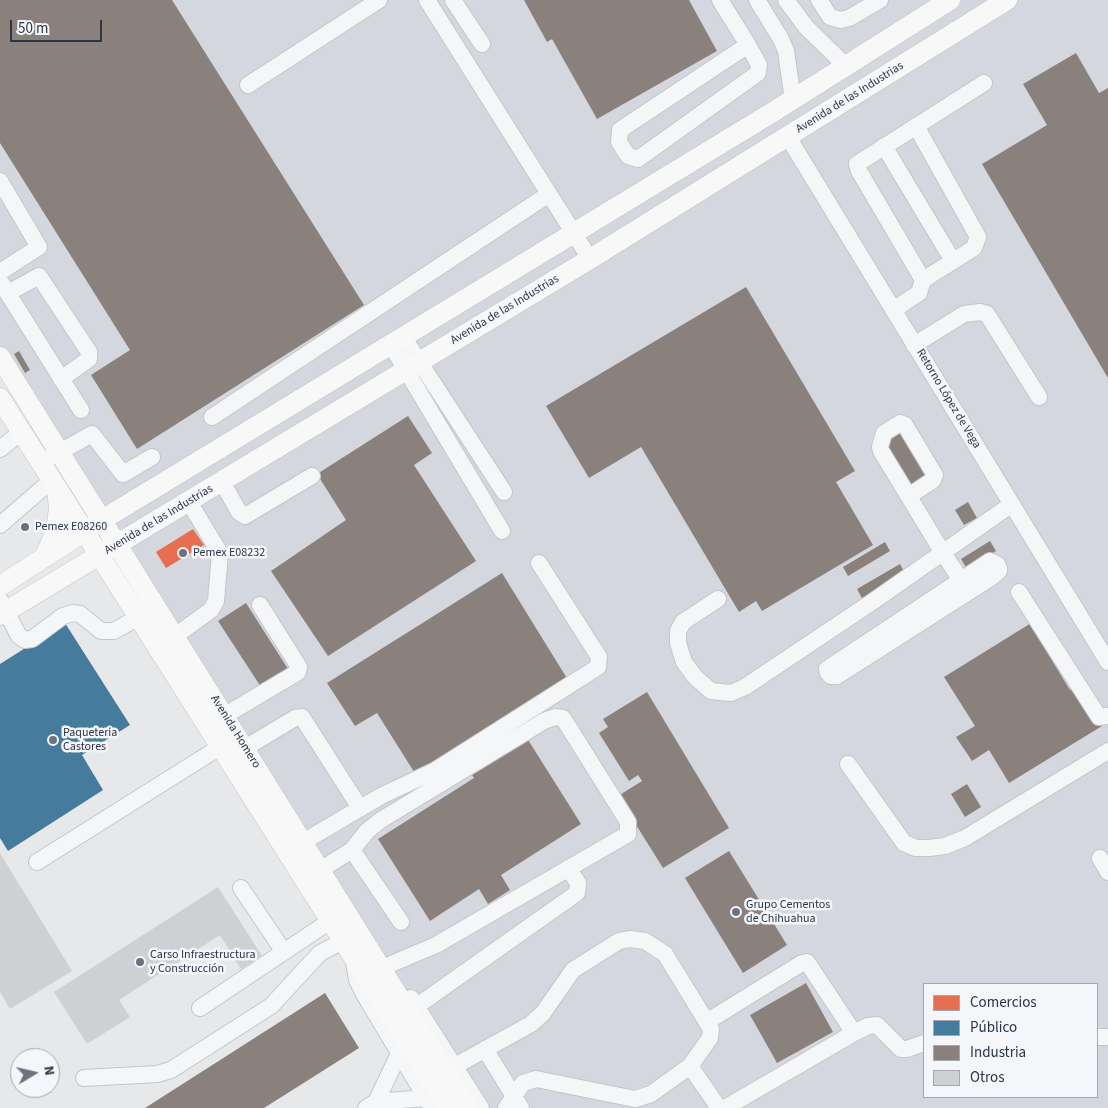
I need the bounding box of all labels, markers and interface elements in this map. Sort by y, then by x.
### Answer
scale bar [12,10,105,42]
text: 50 m [18,18,48,39]
street label: Avenida de las Industrias [794,59,906,137]
street label: Avenida de las Industrias [448,272,562,348]
street label: Retorno López de Vega [913,347,983,451]
street label: Avenida de las Industrias [102,482,216,558]
place label: Pemex E08260 [35,520,107,534]
marker: Pemex E08260 [19,521,31,533]
place label: Pemex E08232 [193,546,265,560]
marker: Pemex E08232 [177,547,189,559]
street label: Avenida Homero [207,693,263,771]
place label: Paqueteria Castores [63,726,117,754]
marker: Paqueteria Castores [47,734,59,746]
place label: Grupo Cementos de Chihuahua [746,898,830,926]
marker: Grupo Cementos de Chihuahua [730,906,742,918]
place label: Carso Infraestructura y Construcción [150,948,255,976]
marker: Carso Infraestructura y Construcción [134,956,146,968]
legend [923,983,1098,1098]
text: Comercios [970,992,1037,1013]
text: Público [970,1017,1017,1038]
text: Industria [970,1042,1026,1063]
north arrow [10,1048,60,1098]
text: N [38,1065,59,1077]
text: Otros [970,1067,1004,1088]

